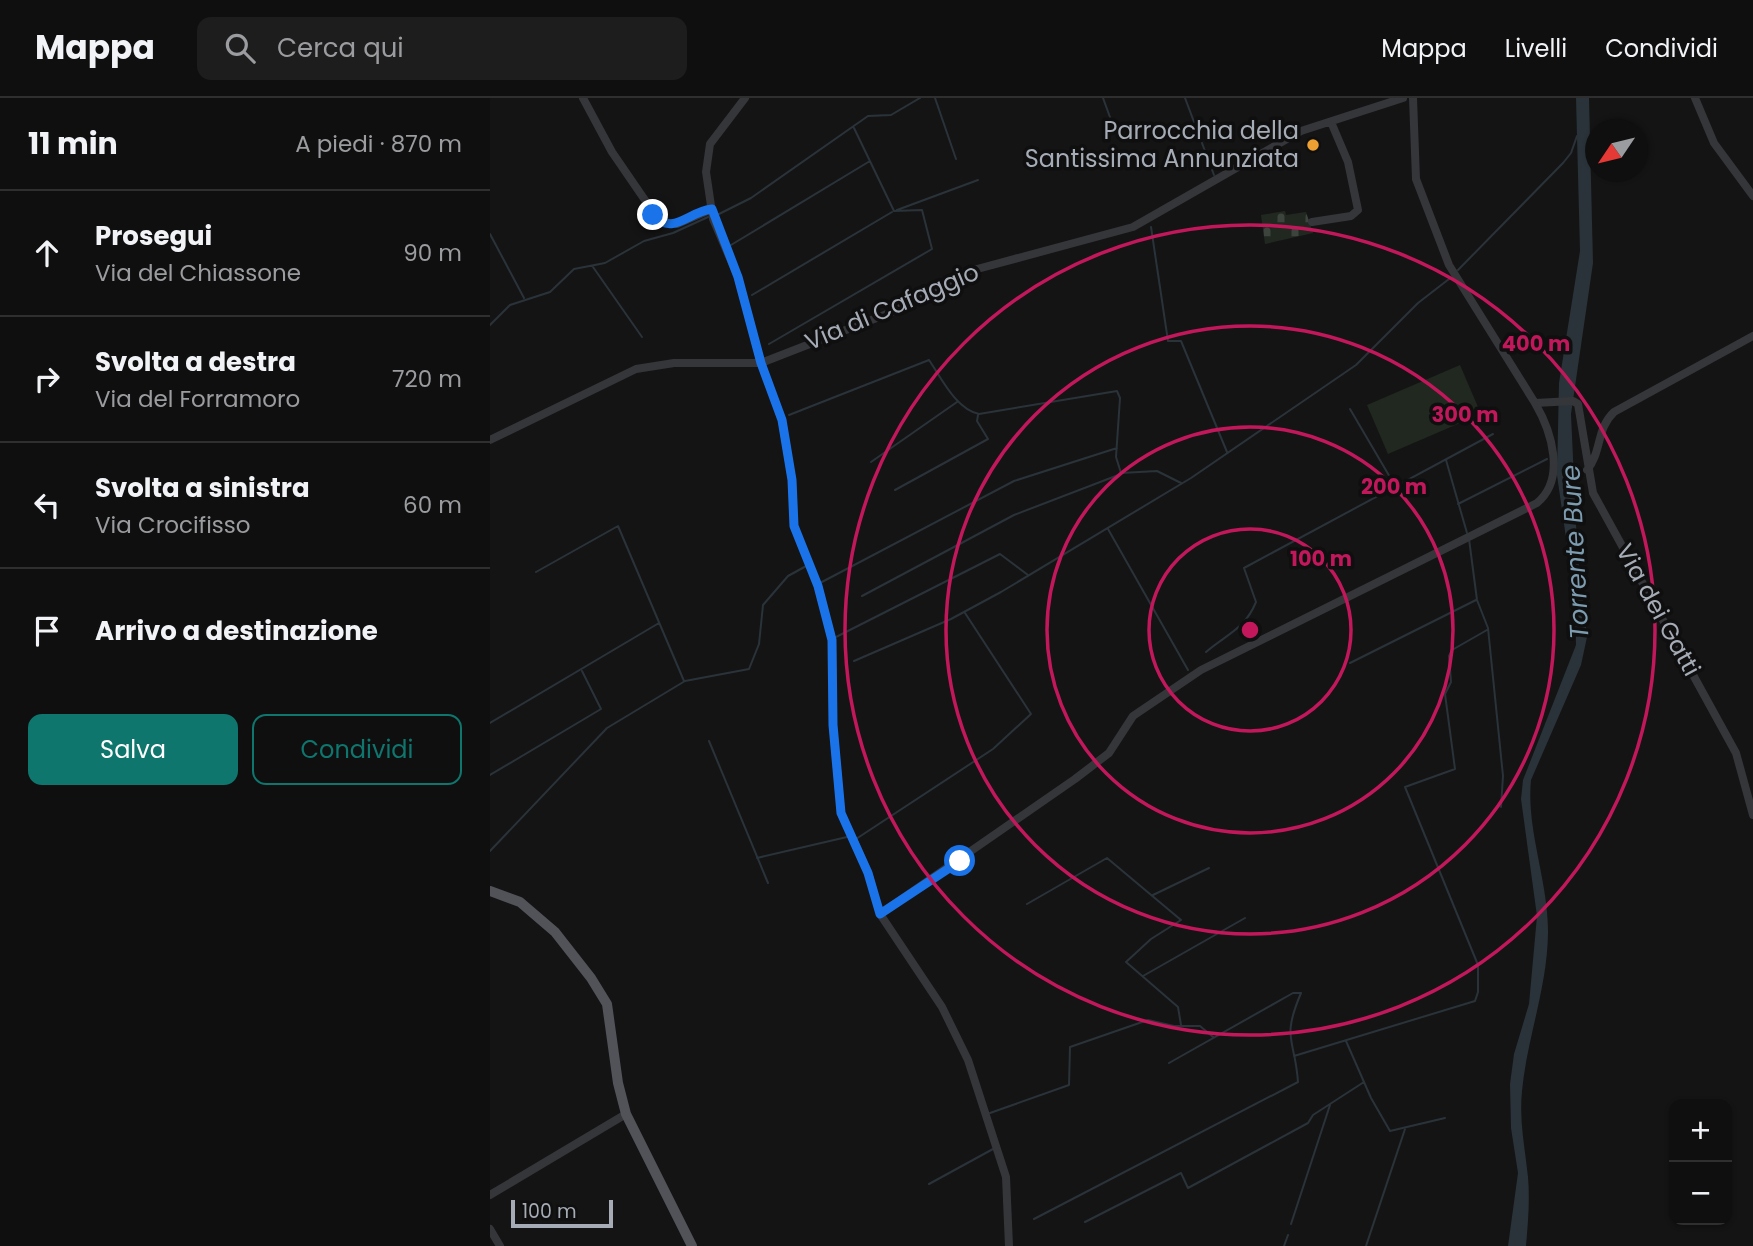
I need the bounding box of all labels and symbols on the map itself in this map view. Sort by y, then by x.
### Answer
place label: Parrocchia della Santissima Annunziata [1025,114,1299,175]
north arrow [1585,119,1648,182]
marker: Parrocchia della Santissima Annunziata [1305,137,1321,153]
route end [637,199,668,230]
street label: Via di Cafaggio [800,255,984,358]
text: 400 m [1502,329,1570,358]
text: 300 m [1432,400,1498,429]
water label: Torrente Bure [1552,464,1598,640]
text: 200 m [1361,472,1427,501]
street label: Via dei Gatti [1609,538,1708,682]
text: 100 m [1290,544,1352,573]
centre of rings [1238,618,1262,642]
route start [944,845,975,876]
scale bar [511,1197,612,1229]

